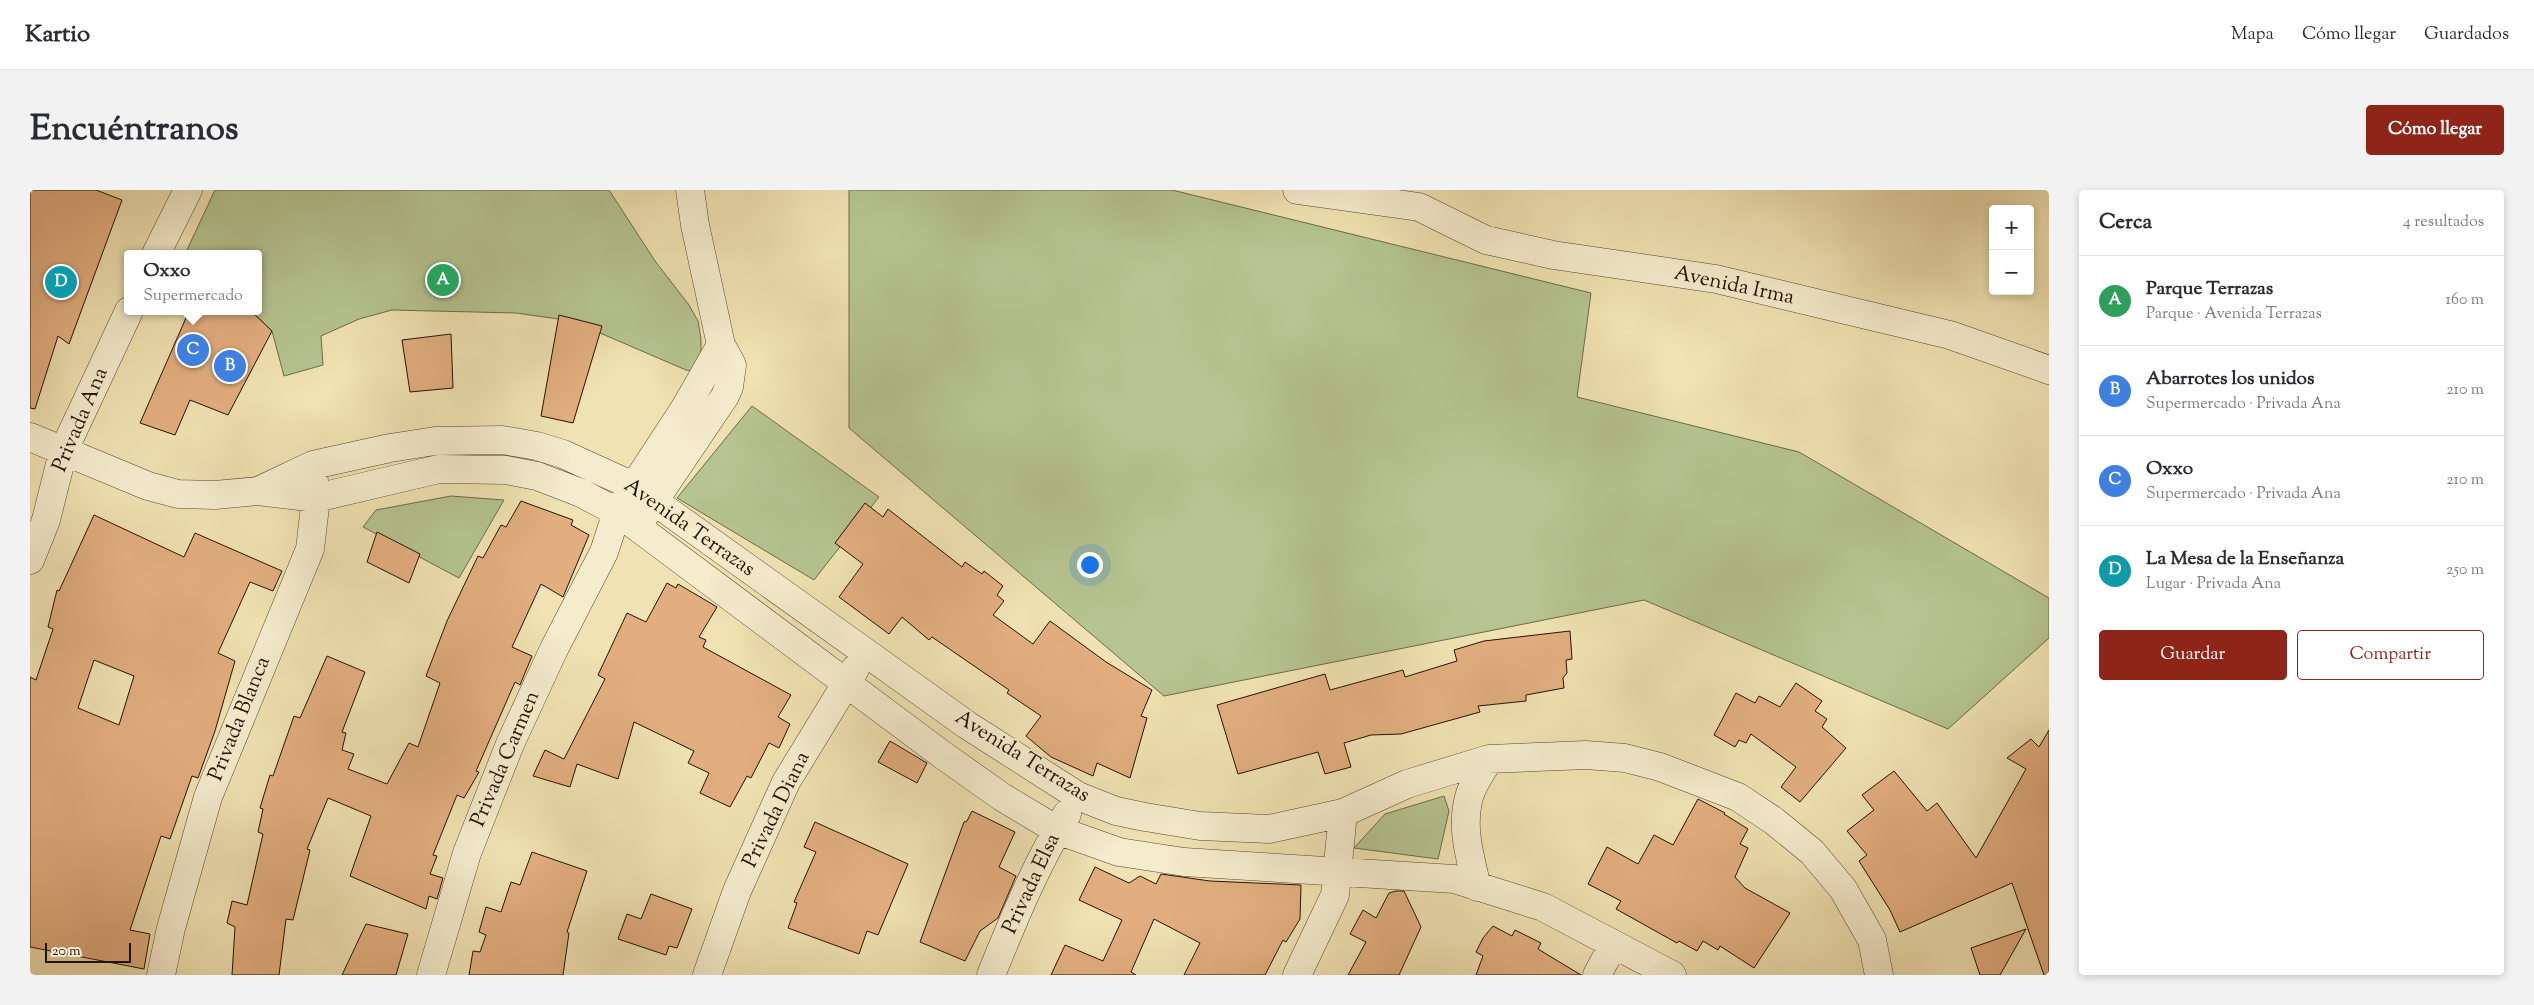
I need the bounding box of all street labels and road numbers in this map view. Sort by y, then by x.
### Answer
street label: Avenida Irma [1671,259,1797,313]
street label: Privada Ana [46,363,117,477]
street label: Avenida Terrazas [617,471,761,585]
street label: Privada Blanca [201,652,279,786]
street label: Privada Carmen [464,686,548,832]
street label: Avenida Terrazas [949,703,1095,811]
street label: Privada Diana [736,746,818,873]
street label: Privada Elsa [996,828,1069,939]

